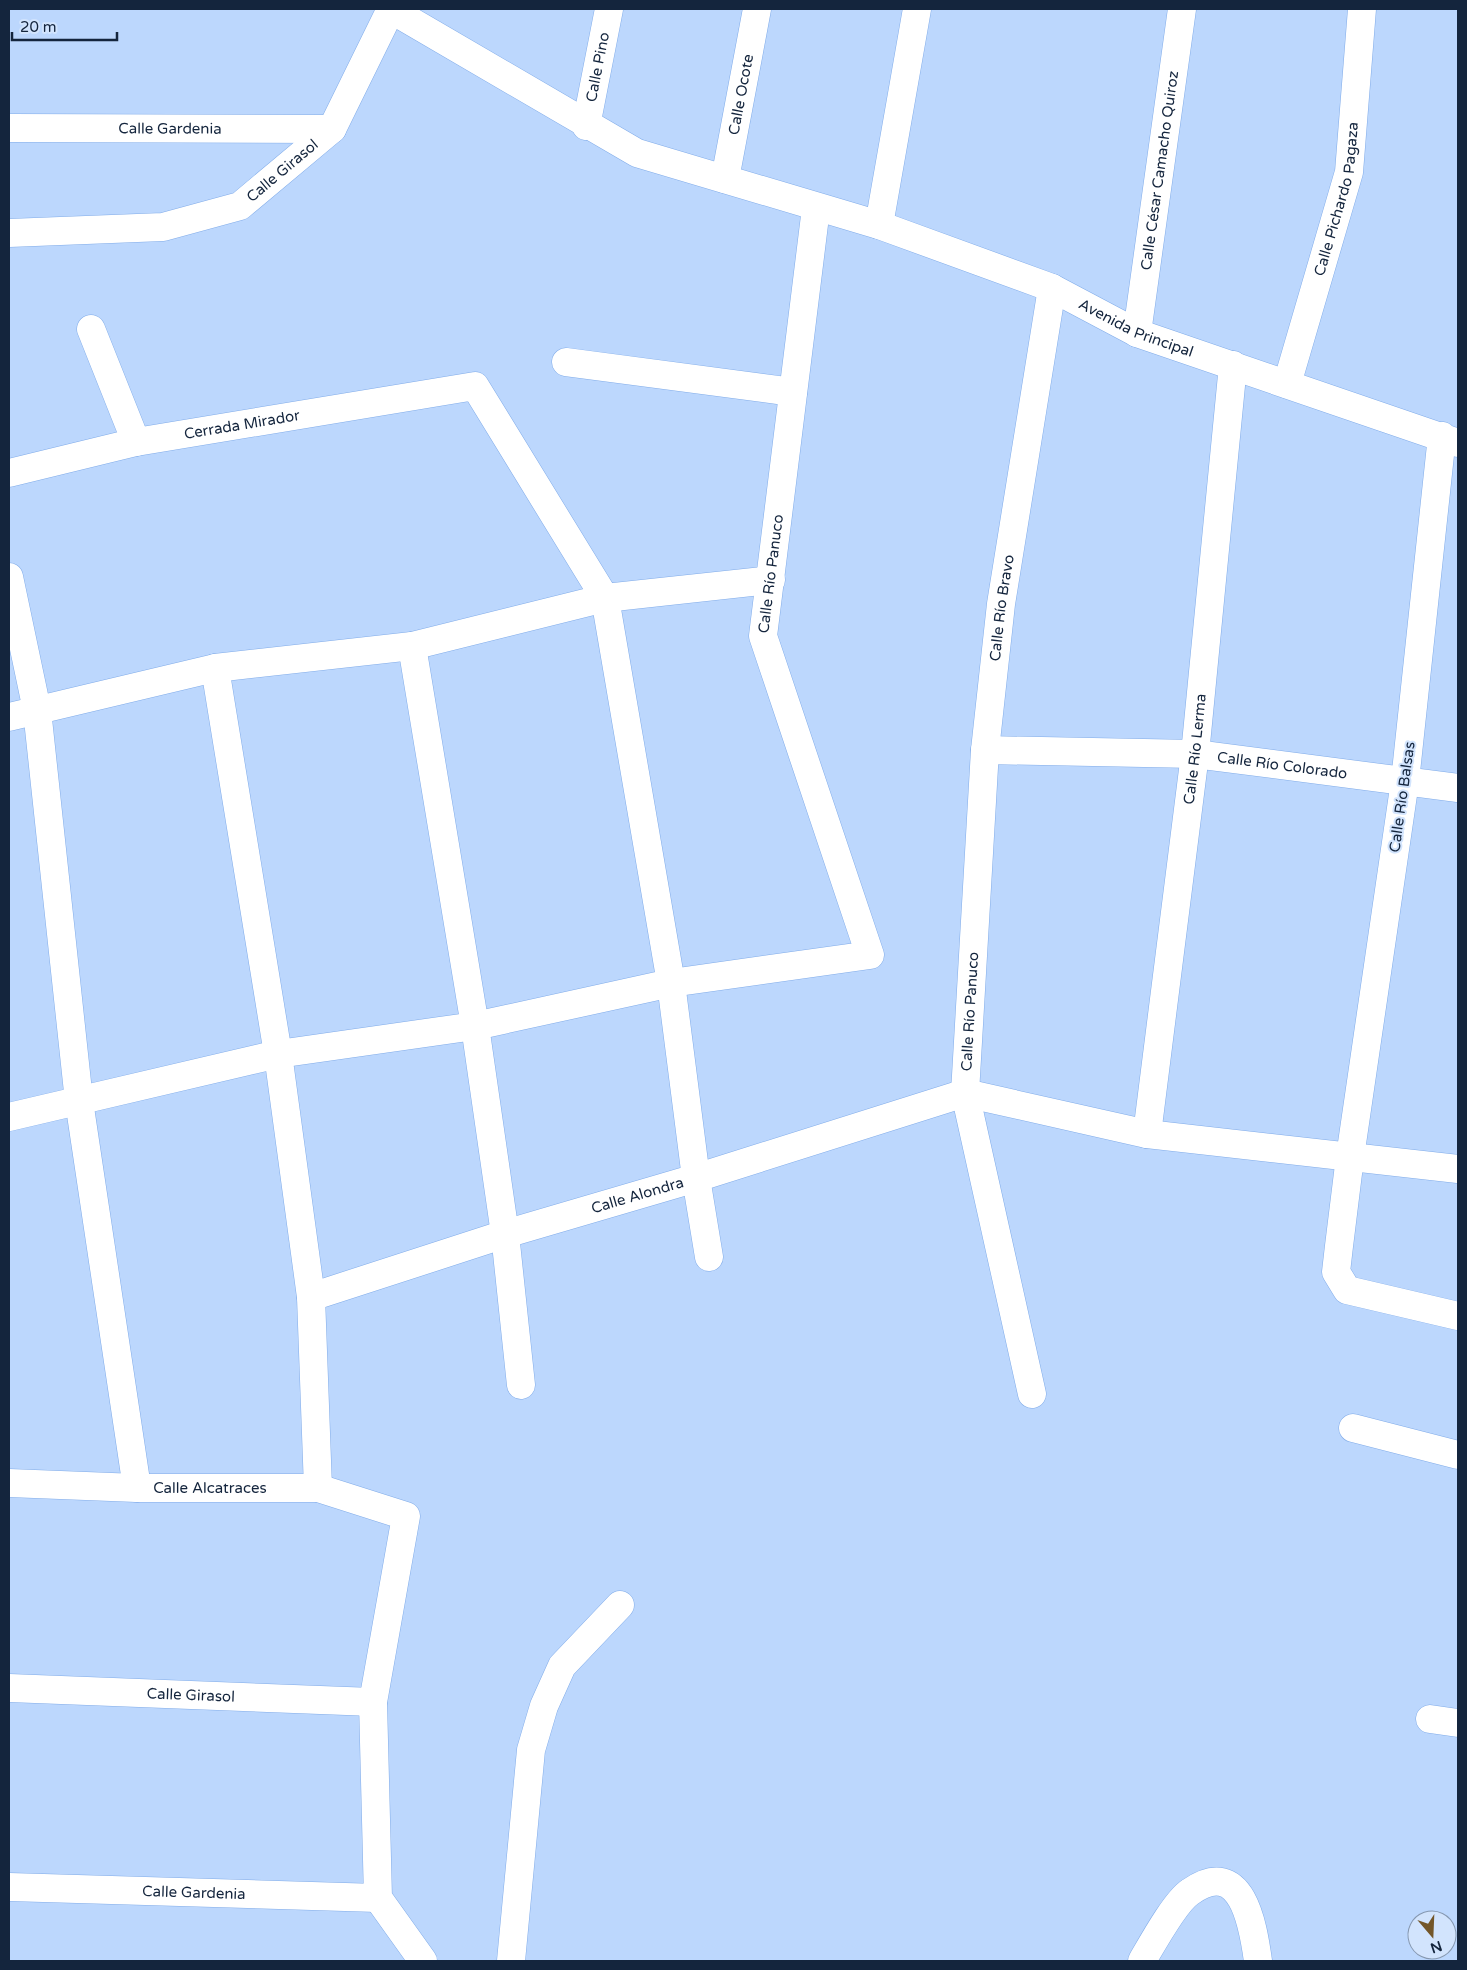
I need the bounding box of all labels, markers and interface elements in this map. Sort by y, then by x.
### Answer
scale bar [12,10,118,42]
text: 20 m [20,18,57,36]
street label: Calle Pino [582,31,613,104]
street label: Calle Ocote [724,53,757,136]
street label: Calle César Camacho Quiroz [1137,70,1182,271]
street label: Calle Gardenia [118,119,222,138]
street label: Calle Pichardo Pagaza [1310,121,1362,278]
street label: Calle Girasol [243,135,322,206]
street label: Avenida Principal [1076,295,1196,361]
street label: Cerrada Mirador [183,406,301,443]
street label: Calle Río Panuco [754,513,787,634]
street label: Calle Río Bravo [986,553,1018,662]
street label: Calle Río Lerma [1180,693,1210,805]
street label: Calle Río Balsas [1385,741,1419,853]
street label: Calle Río Colorado [1216,748,1348,783]
street label: Calle Río Panuco [957,951,982,1072]
street label: Calle Alondra [589,1173,686,1217]
street label: Calle Alcatraces [153,1479,267,1497]
street label: Calle Girasol [146,1684,235,1706]
street label: Calle Gardenia [142,1882,246,1903]
north arrow [1407,1910,1457,1960]
text: N [1428,1937,1444,1957]

